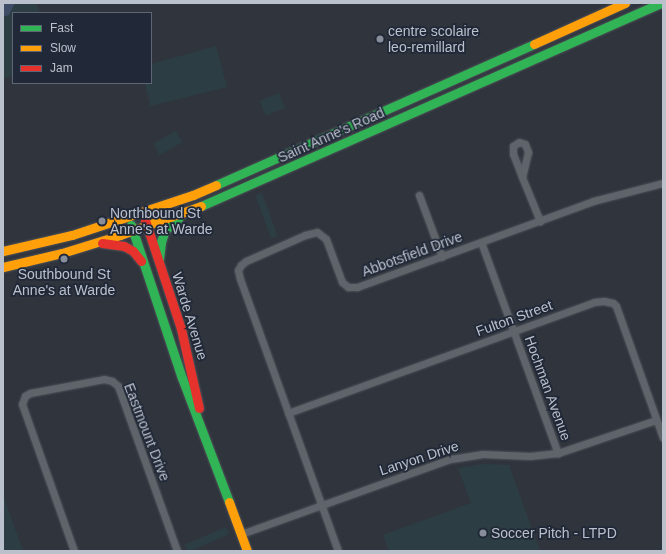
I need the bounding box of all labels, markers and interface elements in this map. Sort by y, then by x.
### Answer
legend [12,12,152,84]
text: Fast [50,21,73,35]
place label: centre scolaire leo-remillard [388,23,479,56]
marker: centre scolaire leo-remillard [375,34,385,44]
text: Slow [50,41,76,55]
text: Jam [50,61,73,75]
street label: Saint Anne's Road [275,104,387,166]
place label: Northbound St Anne's at Warde [110,205,213,238]
marker: Northbound St Anne's at Warde [97,216,107,226]
street label: Abbotsfield Drive [359,228,465,280]
marker: Southbound St Anne's at Warde [59,254,69,264]
place label: Southbound St Anne's at Warde [13,266,115,298]
street label: Warde Avenue [169,270,211,362]
street label: Fulton Street [473,296,555,340]
street label: Hochman Avenue [521,333,575,443]
street label: Eastmount Drive [121,381,173,483]
street label: Lanyon Drive [377,437,461,479]
place label: Soccer Pitch - LTPD [491,525,617,541]
marker: Soccer Pitch - LTPD [478,528,488,538]

